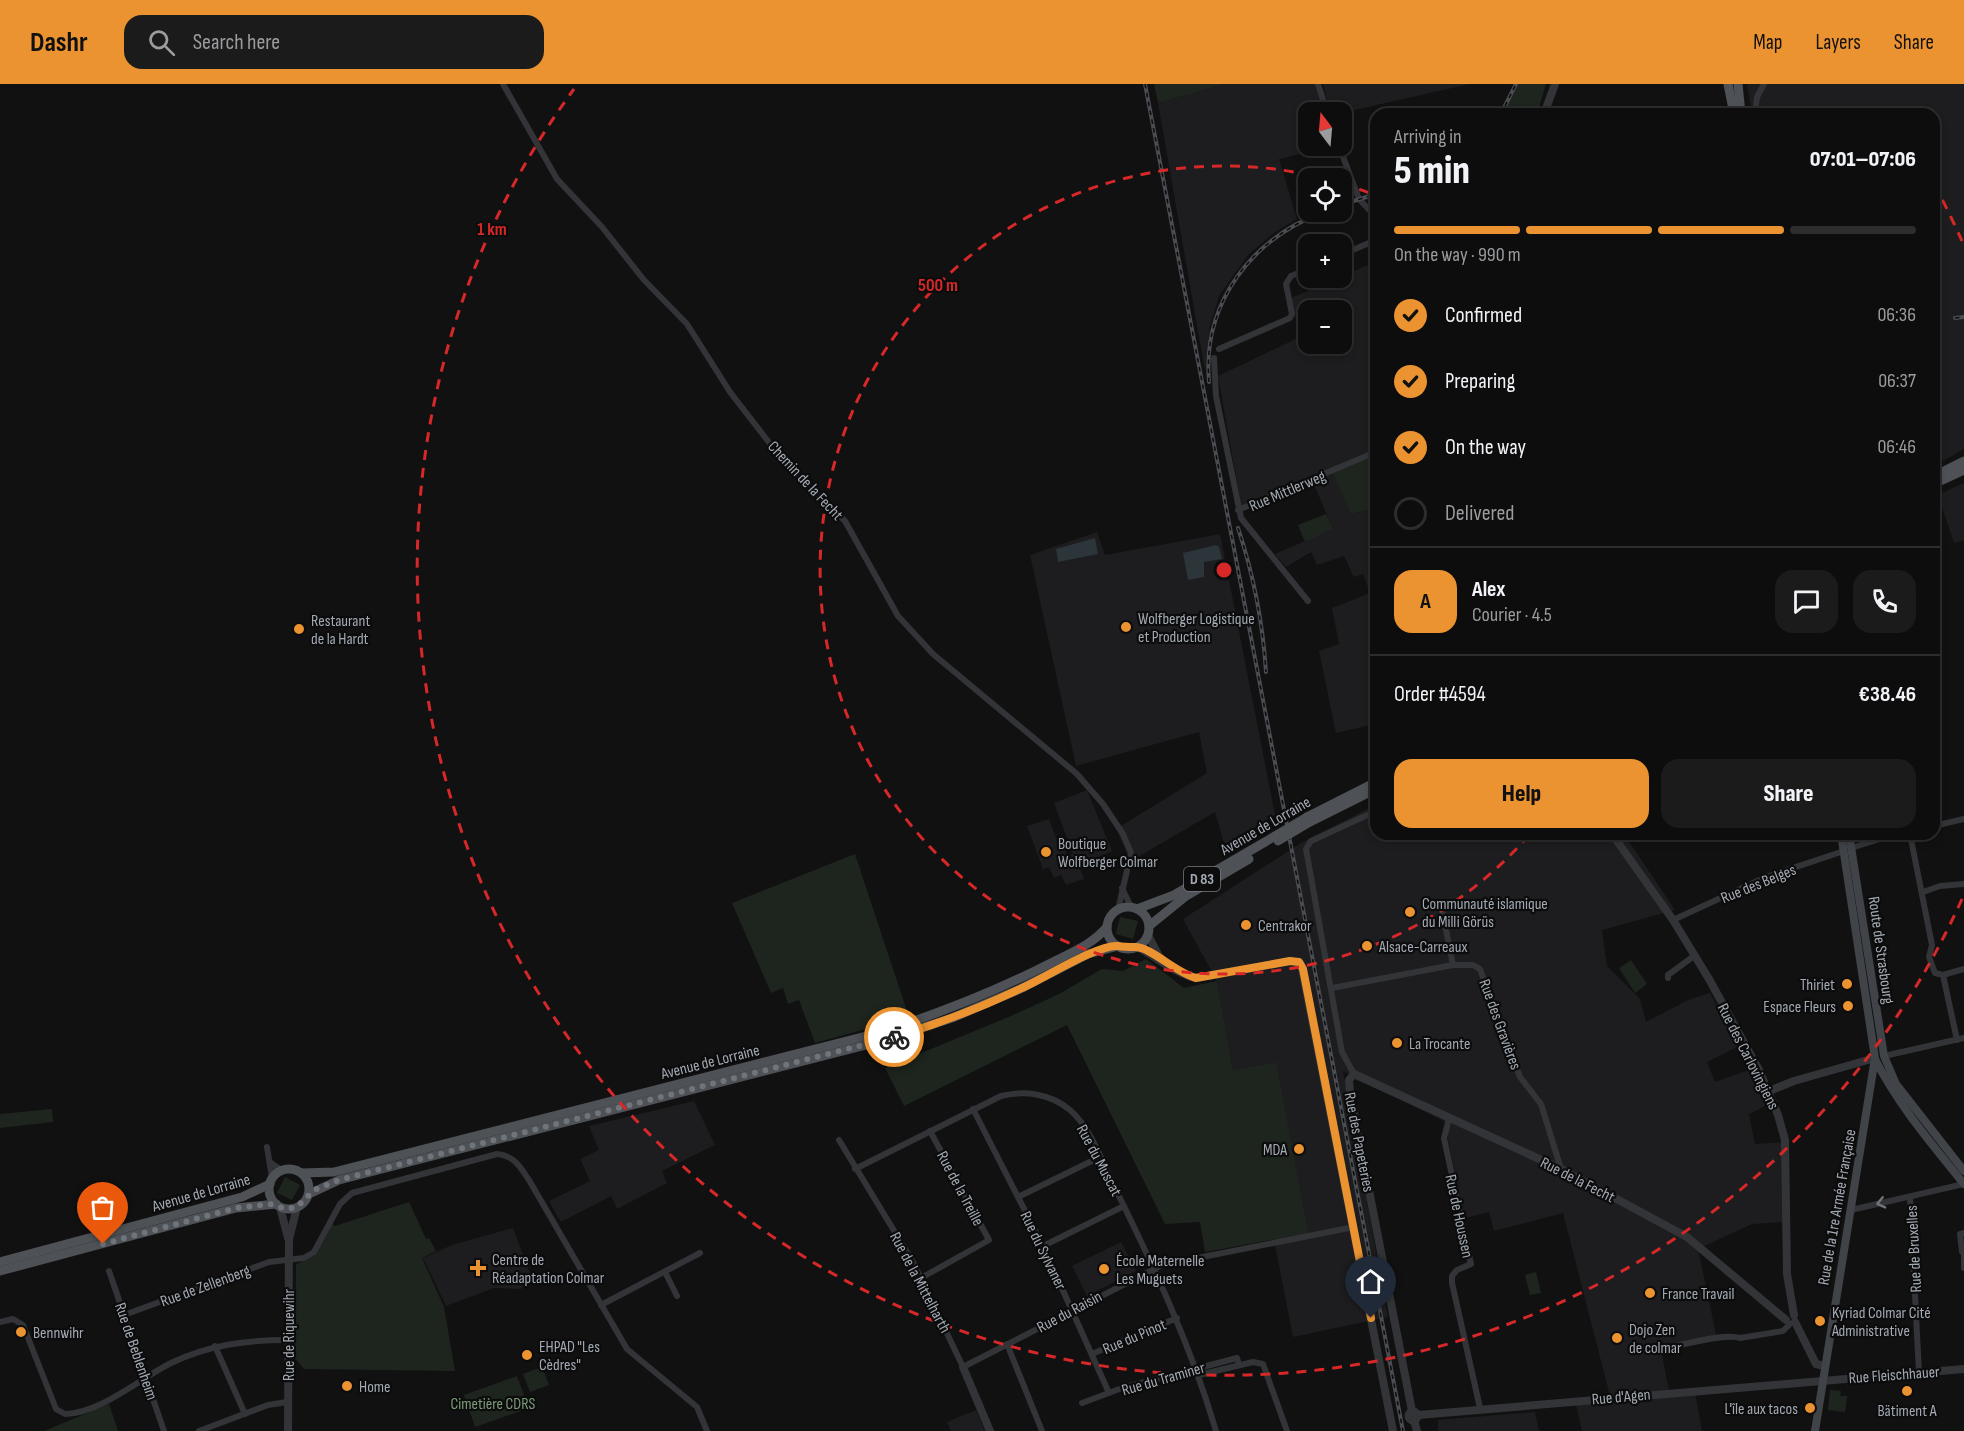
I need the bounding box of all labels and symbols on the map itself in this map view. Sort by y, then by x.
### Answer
north arrow [1298,102,1352,156]
text: 1 km [477,219,507,240]
text: 500 m [918,275,958,296]
street label: Chemin de la Fecht [763,437,847,525]
street label: Rue Mittlerweg [1246,467,1329,516]
centre of rings [1214,560,1234,580]
place label: Wolfberger Logistique et Production [1138,610,1255,647]
place label: Restaurant de la Hardt [311,612,370,649]
marker: Wolfberger Logistique et Production [1119,620,1133,634]
marker: Restaurant de la Hardt [292,622,306,636]
street label: Avenue de Lorraine [1216,793,1314,860]
place label: Boutique Wolfberger Colmar [1058,835,1158,872]
marker: Boutique Wolfberger Colmar [1039,845,1053,859]
street label: Rue des Belges [1718,861,1799,908]
road number: D 83 [1184,867,1220,891]
place label: Communauté islamique du Milli Görüs [1422,895,1548,932]
street label: Route de Strasbourg [1864,895,1897,1005]
marker: Communauté islamique du Milli Görüs [1403,905,1417,919]
place label: Centrakor [1258,917,1312,936]
marker: Centrakor [1239,918,1253,932]
place label: Alsace-Carreaux [1378,938,1467,957]
marker: Alsace-Carreaux [1360,939,1374,953]
place label: Thiriet [1800,976,1835,995]
street label: Rue des Gravières [1474,977,1525,1073]
marker: Thiriet [1840,977,1854,991]
place label: Espace Fleurs [1763,998,1836,1017]
marker: Espace Fleurs [1841,999,1855,1013]
street label: Rue des Carlovingiens [1713,1000,1783,1113]
courier [864,1007,924,1067]
place label: La Trocante [1409,1035,1470,1054]
marker: La Trocante [1390,1036,1404,1050]
street label: Avenue de Lorraine [658,1041,762,1084]
street label: Rue des Papeteries [1340,1091,1378,1194]
street label: Rue du Muscat [1072,1122,1125,1200]
street label: Rue de la 1re Armée Française [1814,1128,1861,1287]
place label: MDA [1263,1141,1287,1160]
marker: MDA [1292,1142,1306,1156]
street label: Rue de la Treille [932,1148,987,1229]
street label: Rue de la Fecht [1537,1154,1618,1207]
street label: Avenue de Lorraine [149,1170,253,1217]
street label: Rue de Houssen [1440,1173,1477,1260]
pin [77,1182,128,1244]
one-way arrow [1876,1196,1886,1209]
street label: Rue de Bruxelles [1903,1205,1926,1293]
street label: Rue du Sylvaner [1016,1208,1070,1293]
street label: Rue de la Mittelharth [885,1229,954,1336]
place label: Centre de Réadaptation Colmar [492,1251,605,1288]
place label: École Maternelle Les Muguets [1116,1252,1205,1289]
pin [1345,1256,1396,1318]
marker: Centre de Réadaptation Colmar [469,1259,487,1277]
street label: Rue de Zellenberg [158,1261,253,1311]
marker: École Maternelle Les Muguets [1097,1262,1111,1276]
place label: France Travail [1662,1285,1734,1304]
marker: France Travail [1643,1286,1657,1300]
street label: Rue du Raisin [1034,1287,1105,1337]
street label: Rue de Riquewihr [280,1289,299,1381]
street label: Rue de Beblenheim [110,1300,161,1403]
place label: Kyriad Colmar Cité Administrative [1831,1304,1931,1341]
marker: Kyriad Colmar Cité Administrative [1813,1314,1827,1328]
street label: Rue du Pinot [1100,1315,1169,1359]
place label: Dojo Zen de colmar [1629,1321,1682,1358]
place label: Bennwihr [33,1324,84,1343]
marker: Bennwihr [14,1325,28,1339]
marker: Dojo Zen de colmar [1610,1331,1624,1345]
place label: EHPAD "Les Cèdres" [539,1338,600,1375]
marker: EHPAD "Les Cèdres" [520,1348,534,1362]
street label: Rue du Traminer [1120,1358,1208,1400]
street label: Rue Fleischhauer [1848,1363,1941,1388]
place label: Home [359,1378,390,1397]
marker: Home [340,1379,354,1393]
marker: Bätiment A [1900,1384,1914,1398]
street label: Rue d'Agen [1591,1385,1651,1410]
park label: Cimetière CDRS [451,1395,536,1414]
place label: L'île aux tacos [1725,1400,1798,1419]
marker: L'île aux tacos [1803,1401,1817,1415]
place label: Bätiment A [1877,1402,1937,1421]

